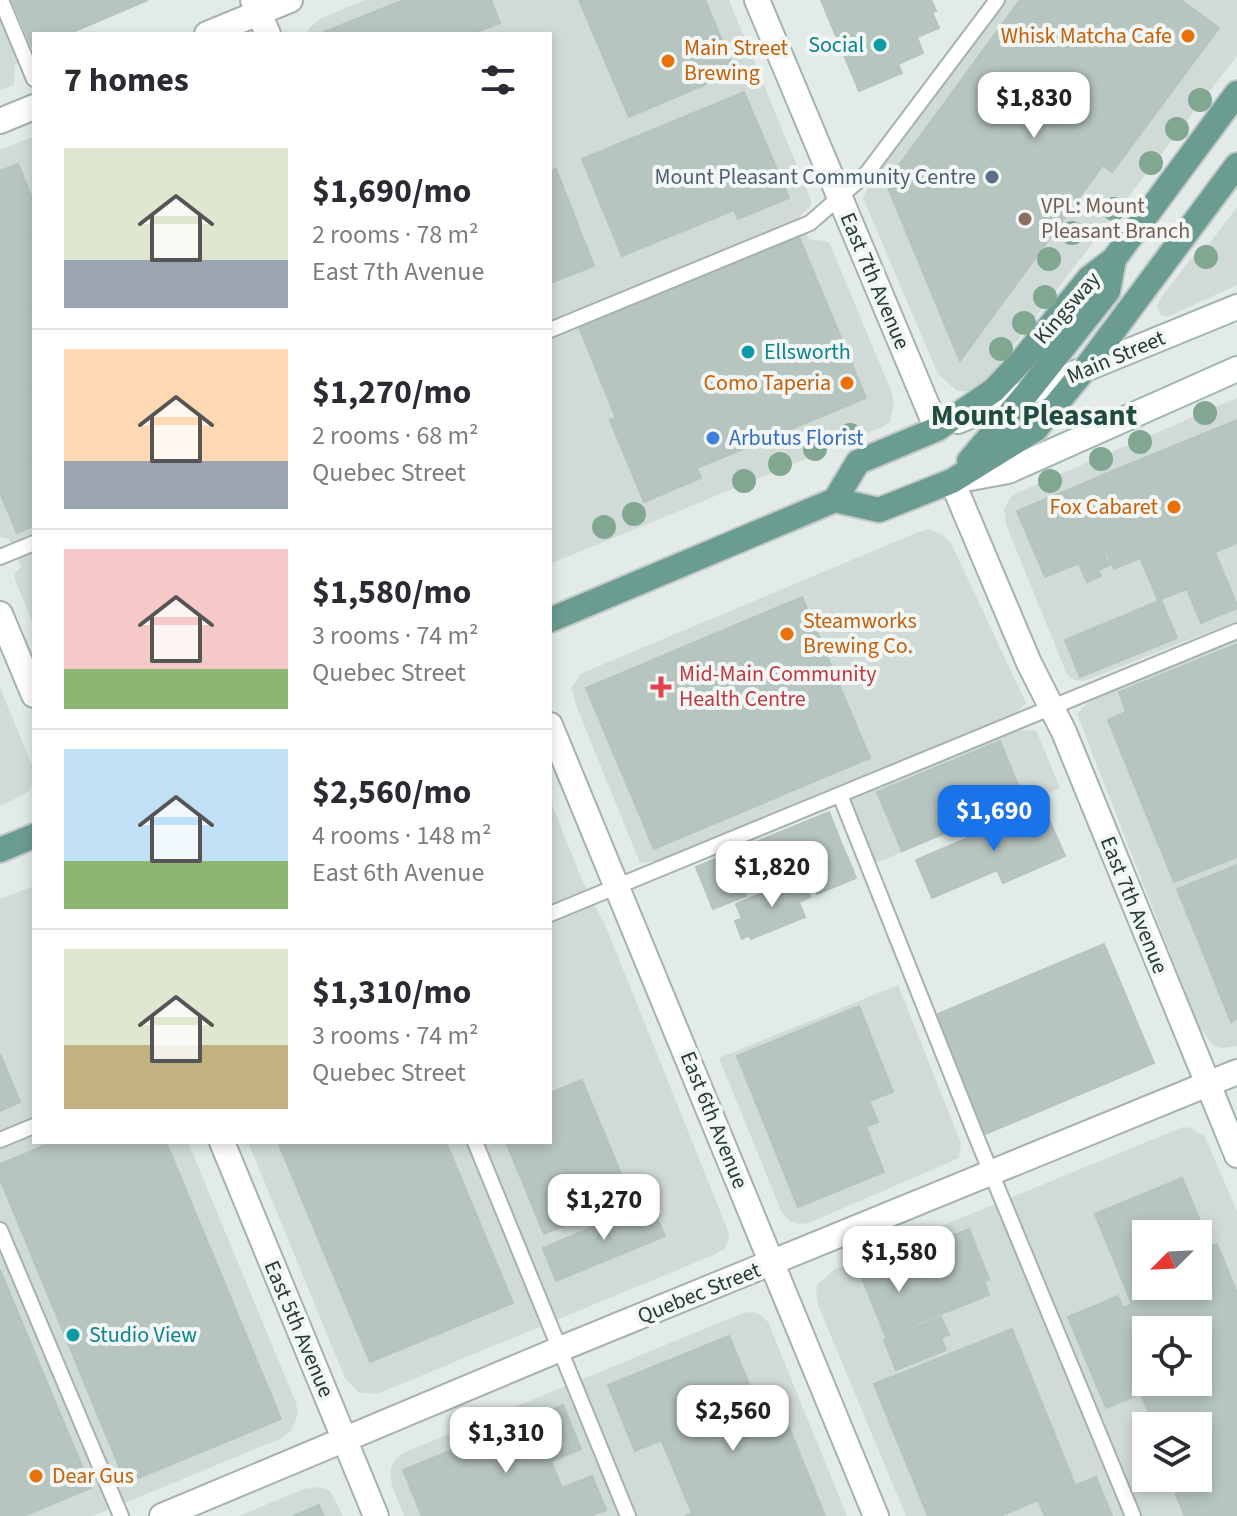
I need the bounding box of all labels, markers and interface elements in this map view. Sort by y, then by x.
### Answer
place label: Whisk Matcha Cafe [1001,20,1172,52]
marker: Whisk Matcha Cafe [1179,27,1197,45]
place label: Social [808,29,864,61]
place label: Main Street Brewing [684,32,789,89]
marker: Social [871,36,889,54]
marker: Main Street Brewing [659,52,677,70]
text: 7 homes [64,56,189,105]
icon: filters [476,58,520,102]
pin: $1,830 [969,72,1099,140]
text: $1,830 [996,79,1072,116]
place label: Mount Pleasant Community Centre [655,161,976,193]
text: $1,690/mo [312,167,472,216]
marker: Mount Pleasant Community Centre [983,168,1001,186]
icon: home [128,180,224,276]
place label: VPL: Mount Pleasant Branch [1041,190,1190,247]
street label: East 7th Avenue [832,208,918,354]
marker: VPL: Mount Pleasant Branch [1016,210,1034,228]
text: 2 rooms · 78 m² [312,216,479,253]
text: East 7th Avenue [312,253,484,290]
street label: Kingsway [1026,264,1108,351]
street label: Main Street [1062,322,1171,392]
place label: Ellsworth [764,336,851,368]
marker: Ellsworth [739,343,757,361]
place label: Como Taperia [703,367,831,399]
text: $1,270/mo [312,368,472,417]
marker: Como Taperia [838,374,856,392]
icon: home [128,381,224,477]
district label: Mount Pleasant [931,394,1138,437]
text: 2 rooms · 68 m² [312,417,479,454]
place label: Arbutus Florist [729,422,864,454]
marker: Arbutus Florist [704,429,722,447]
text: Quebec Street [312,454,466,491]
place label: Fox Cabaret [1050,491,1159,523]
marker: Fox Cabaret [1165,498,1183,516]
text: $1,580/mo [312,568,472,617]
icon: home [128,581,224,677]
place label: Steamworks Brewing Co. [803,605,917,662]
text: 3 rooms · 74 m² [312,617,479,654]
marker: Steamworks Brewing Co. [778,625,796,643]
text: Quebec Street [312,654,466,691]
place label: Mid-Main Community Health Centre [679,658,877,715]
marker: Mid-Main Community Health Centre [650,676,672,698]
text: $2,560/mo [312,768,472,817]
icon: home [128,781,224,877]
pin: $1,690 [929,785,1059,853]
text: $1,690 [956,792,1032,829]
text: 4 rooms · 148 m² [312,817,491,854]
street label: East 7th Avenue [1092,831,1176,979]
pin: $1,820 [707,841,837,909]
text: $1,820 [734,848,810,885]
text: East 6th Avenue [312,854,484,891]
text: $1,310/mo [312,968,472,1017]
icon: home [128,981,224,1077]
text: 3 rooms · 74 m² [312,1017,479,1054]
street label: East 6th Avenue [672,1046,756,1194]
text: Quebec Street [312,1054,466,1091]
pin: $1,270 [539,1174,669,1242]
text: $1,270 [566,1181,642,1218]
north arrow [1132,1220,1212,1300]
map controls [1132,1220,1212,1492]
pin: $1,580 [834,1226,964,1294]
text: $1,580 [861,1233,937,1270]
street label: Quebec Street [633,1254,766,1332]
street label: East 5th Avenue [256,1256,342,1402]
button: locate [1132,1316,1212,1396]
place label: Studio View [89,1319,197,1351]
marker: Studio View [64,1326,82,1344]
pin: $2,560 [668,1385,798,1453]
text: $2,560 [695,1392,771,1429]
pin: $1,310 [441,1407,571,1475]
button: layers [1132,1412,1212,1492]
text: $1,310 [468,1414,544,1451]
place label: Dear Gus [52,1460,134,1492]
marker: Dear Gus [27,1467,45,1485]

